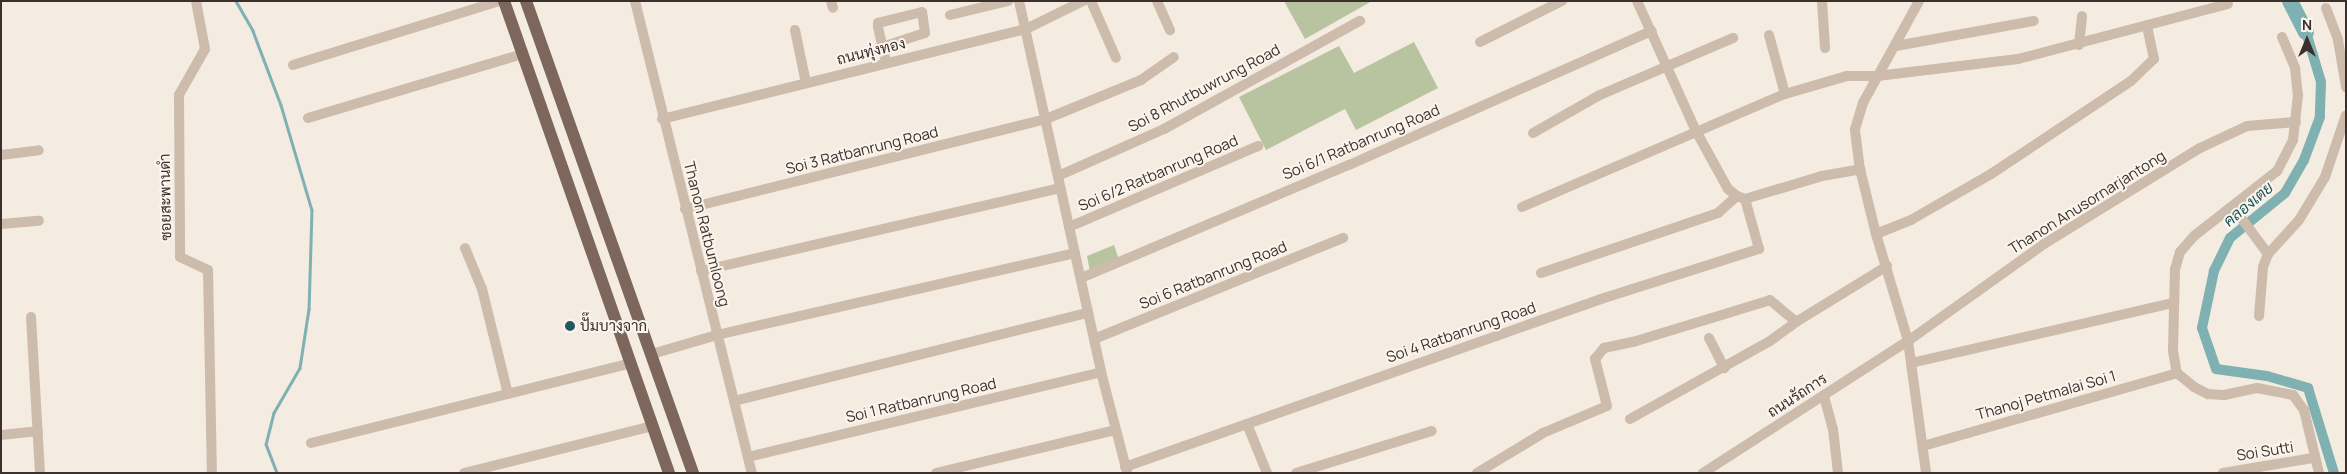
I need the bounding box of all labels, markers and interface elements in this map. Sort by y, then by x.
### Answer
north arrow [2282,15,2332,65]
text: N [2302,15,2312,34]
street label: ถนนทุ่งทอง [835,34,907,68]
street label: Soi 8 Rhutbuwrung Road [1125,40,1283,136]
street label: Soi 6/1 Ratbanrung Road [1280,101,1442,183]
street label: Soi 3 Ratbanrung Road [784,122,940,178]
street label: Soi 6/2 Ratbanrung Road [1075,131,1241,215]
street label: Thanon Anusornarjantong [2005,146,2169,258]
street label: ซอยสะพานดำ [155,153,175,241]
street label: Thanon Ratbumloong [680,159,734,309]
water label: คลองเตย [2219,178,2277,230]
street label: Soi 6 Ratbanrung Road [1137,237,1289,313]
street label: Soi 4 Ratbanrung Road [1384,298,1538,366]
place label: ปั๊มบางจาก [580,317,647,335]
marker: ปั๊มบางจาก [564,320,576,332]
street label: Thanoj Petmalai Soi 1 [1974,366,2118,424]
street label: ถนนรัถการ [1764,369,1830,421]
street label: Soi 1 Ratbanrung Road [844,374,998,426]
street label: Soi Sutti [2235,438,2295,464]

